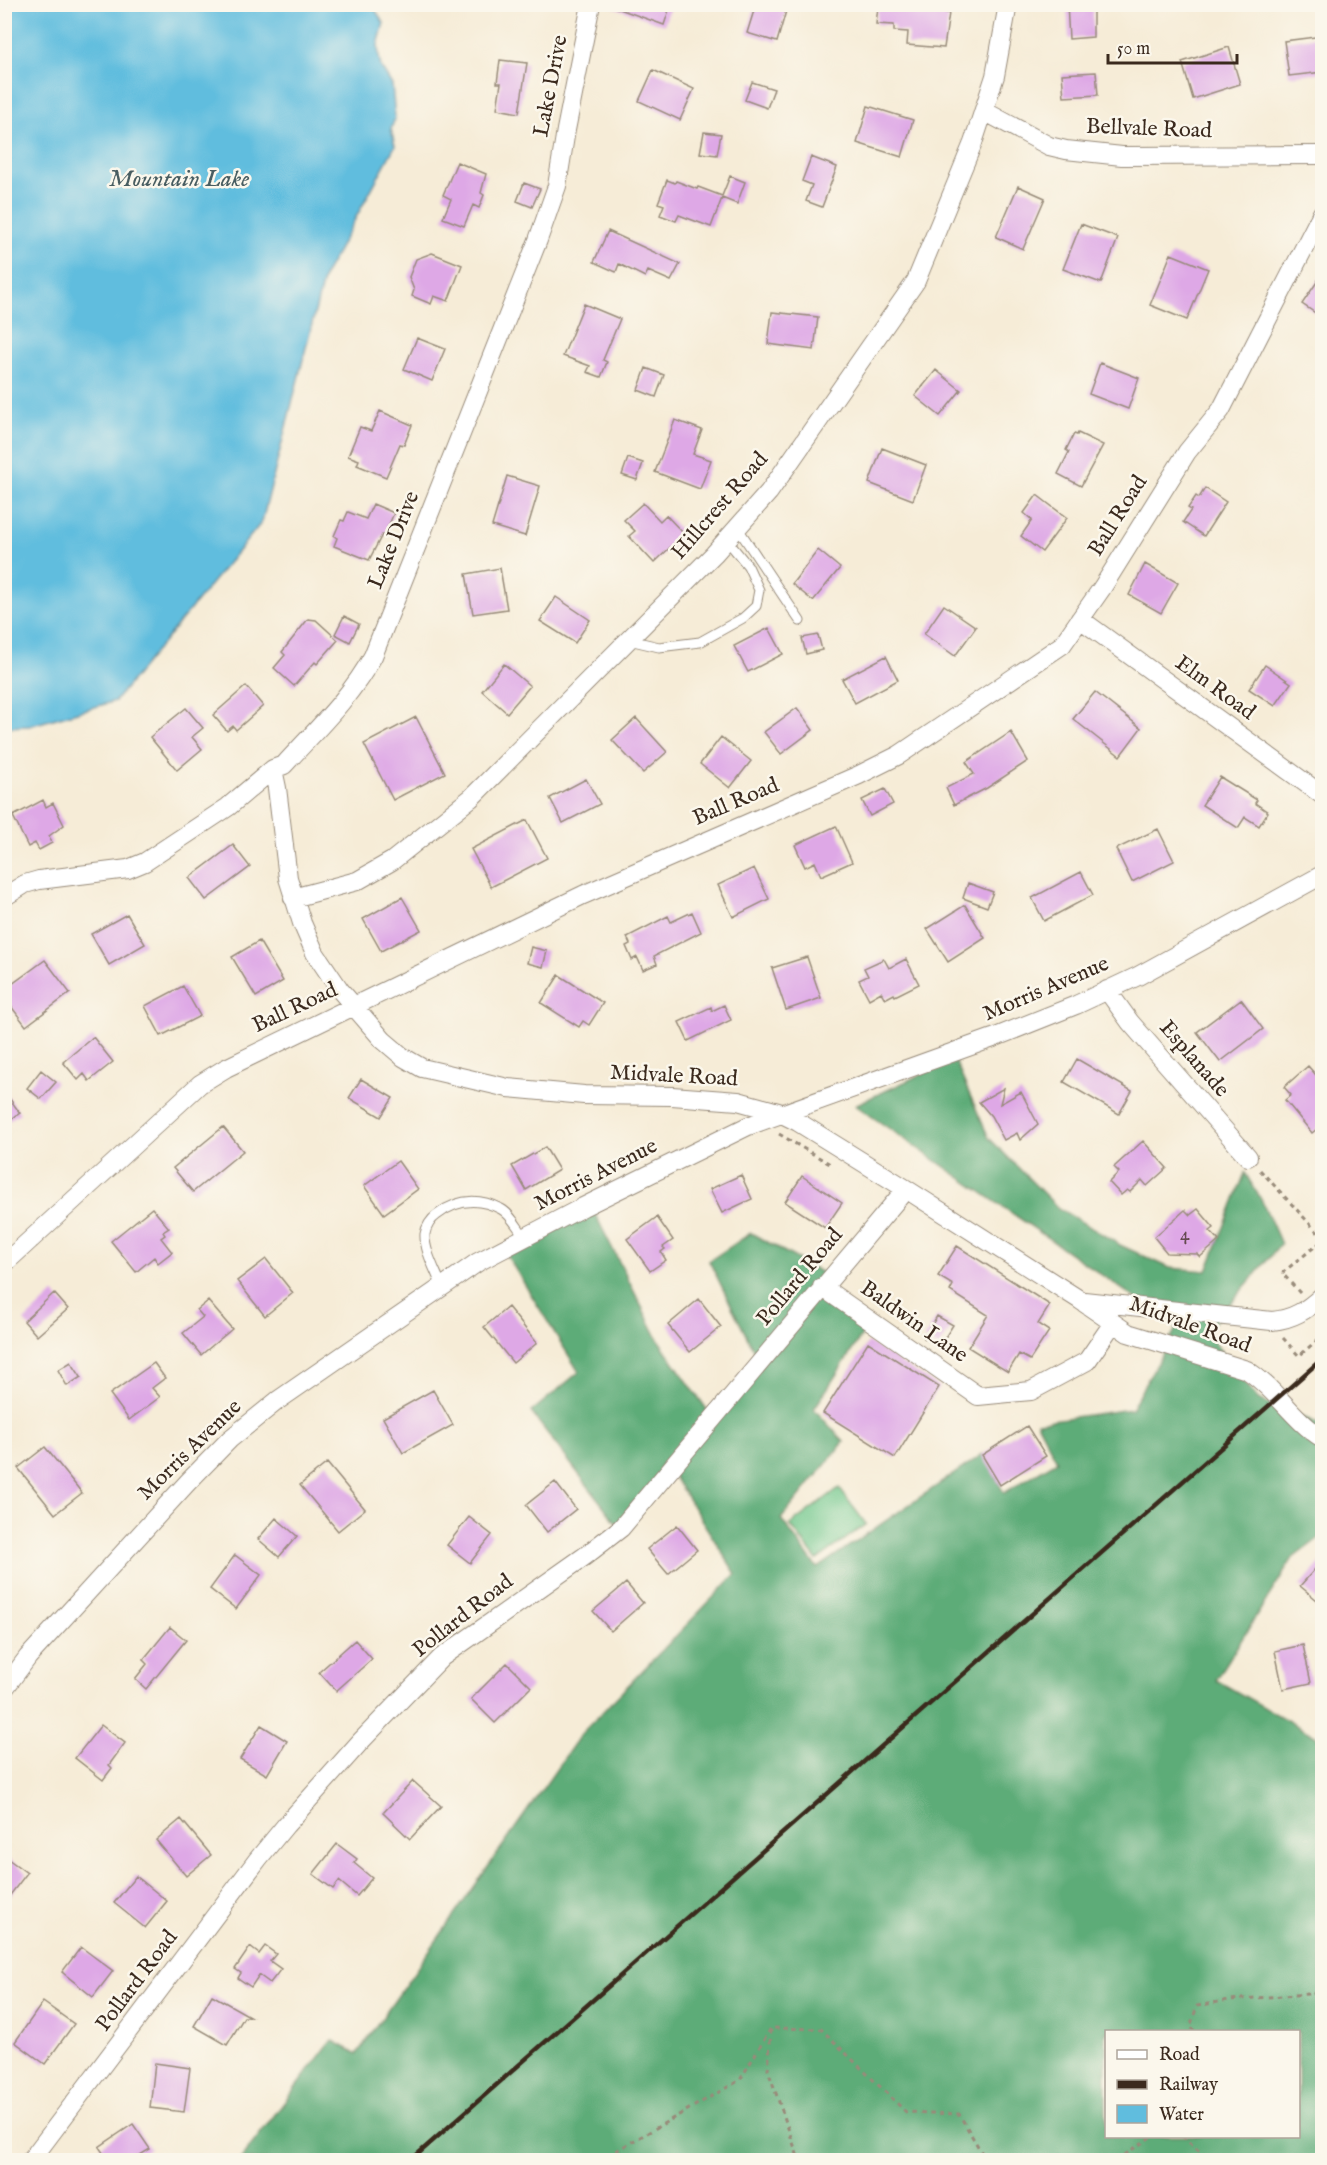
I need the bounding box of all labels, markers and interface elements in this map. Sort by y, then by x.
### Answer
scale bar [1108,27,1237,65]
street label: Lake Drive [527,33,575,139]
text: 50 m [1117,38,1150,61]
street label: Bellvale Road [1085,113,1213,145]
water label: Mountain Lake [109,164,249,195]
street label: Hillcrest Road [665,446,775,566]
street label: Ball Road [1082,470,1154,562]
street label: Lake Drive [362,487,426,593]
street label: Elm Road [1169,649,1261,727]
street label: Ball Road [689,771,783,833]
street label: Morris Avenue [979,950,1113,1028]
street label: Ball Road [248,976,342,1040]
street label: Esplanade [1153,1015,1235,1103]
street label: Midvale Road [609,1059,739,1093]
street label: Morris Avenue [530,1132,662,1218]
street label: Pollard Road [751,1222,849,1332]
house number: 4 [1180,1222,1190,1247]
street label: Baldwin Lane [855,1275,973,1369]
street label: Midvale Road [1125,1290,1255,1360]
street label: Morris Avenue [132,1393,248,1507]
street label: Pollard Road [407,1568,519,1664]
street label: Pollard Road [90,1924,184,2037]
legend [1105,2030,1300,2138]
text: Road [1159,2044,1200,2067]
text: Railway [1159,2074,1218,2097]
text: Water [1159,2104,1204,2127]

